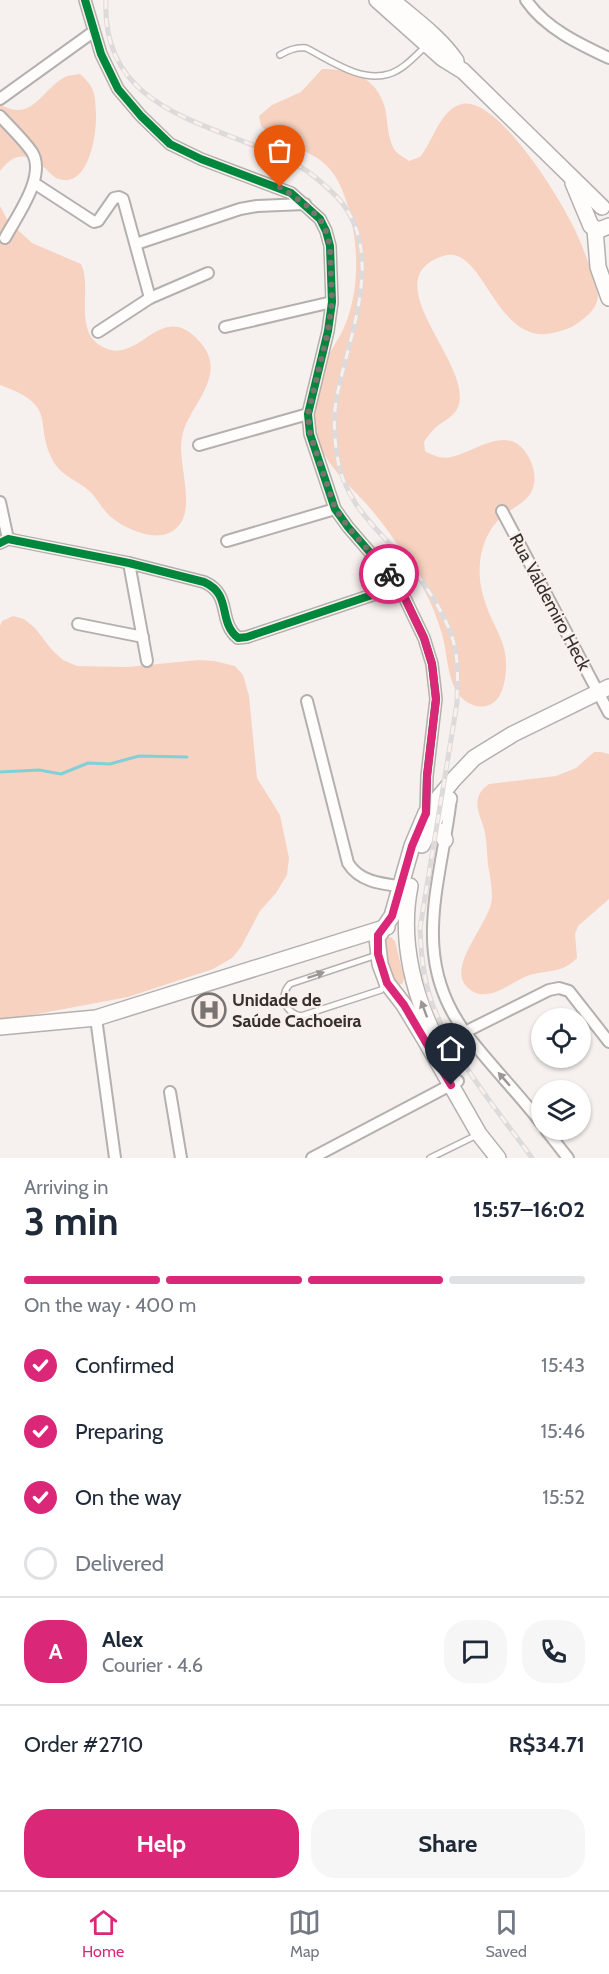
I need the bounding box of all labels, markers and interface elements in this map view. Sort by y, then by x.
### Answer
pin [254,125,305,187]
icon: bag [263,134,296,167]
street label: Rua Valdemiro Heck [505,530,596,675]
courier [359,544,419,604]
icon: bike [373,558,406,591]
one-way arrow [307,970,325,979]
place label: Unidade de Saúde Cachoeira [232,989,362,1032]
hospital icon: Unidade de Saúde Cachoeira [191,992,227,1028]
one-way arrow [418,999,428,1017]
map controls [531,1008,591,1140]
button: locate [531,1008,591,1068]
pin [425,1023,476,1085]
icon: home [434,1032,467,1065]
one-way arrow [498,1072,511,1087]
button: layers [531,1080,591,1140]
text: Arriving in [24,1175,108,1199]
text: 15:57–16:02 [473,1196,585,1223]
text: 3 min [24,1197,119,1245]
text: On the way · 400 m [24,1293,196,1317]
icon: check [24,1349,57,1382]
text: Confirmed [75,1352,174,1379]
text: 15:43 [541,1353,585,1377]
icon: check [24,1415,57,1448]
text: Preparing [75,1418,163,1445]
text: 15:46 [541,1419,585,1443]
icon: check [24,1481,57,1514]
text: On the way [75,1484,182,1511]
text: 15:52 [542,1485,585,1509]
text: Delivered [75,1550,164,1577]
button: chat [444,1620,507,1683]
button: phone [522,1620,585,1683]
text: Alex [102,1626,143,1653]
text: A [49,1638,62,1665]
text: Courier · 4.6 [102,1653,203,1677]
text: Order #2710 [24,1731,143,1758]
text: R$34.71 [509,1731,585,1758]
button: Help [24,1809,299,1878]
button: Share [311,1809,585,1878]
tab: Home [82,1906,124,1961]
tab: Map [288,1906,321,1961]
tab: Saved [485,1906,527,1961]

